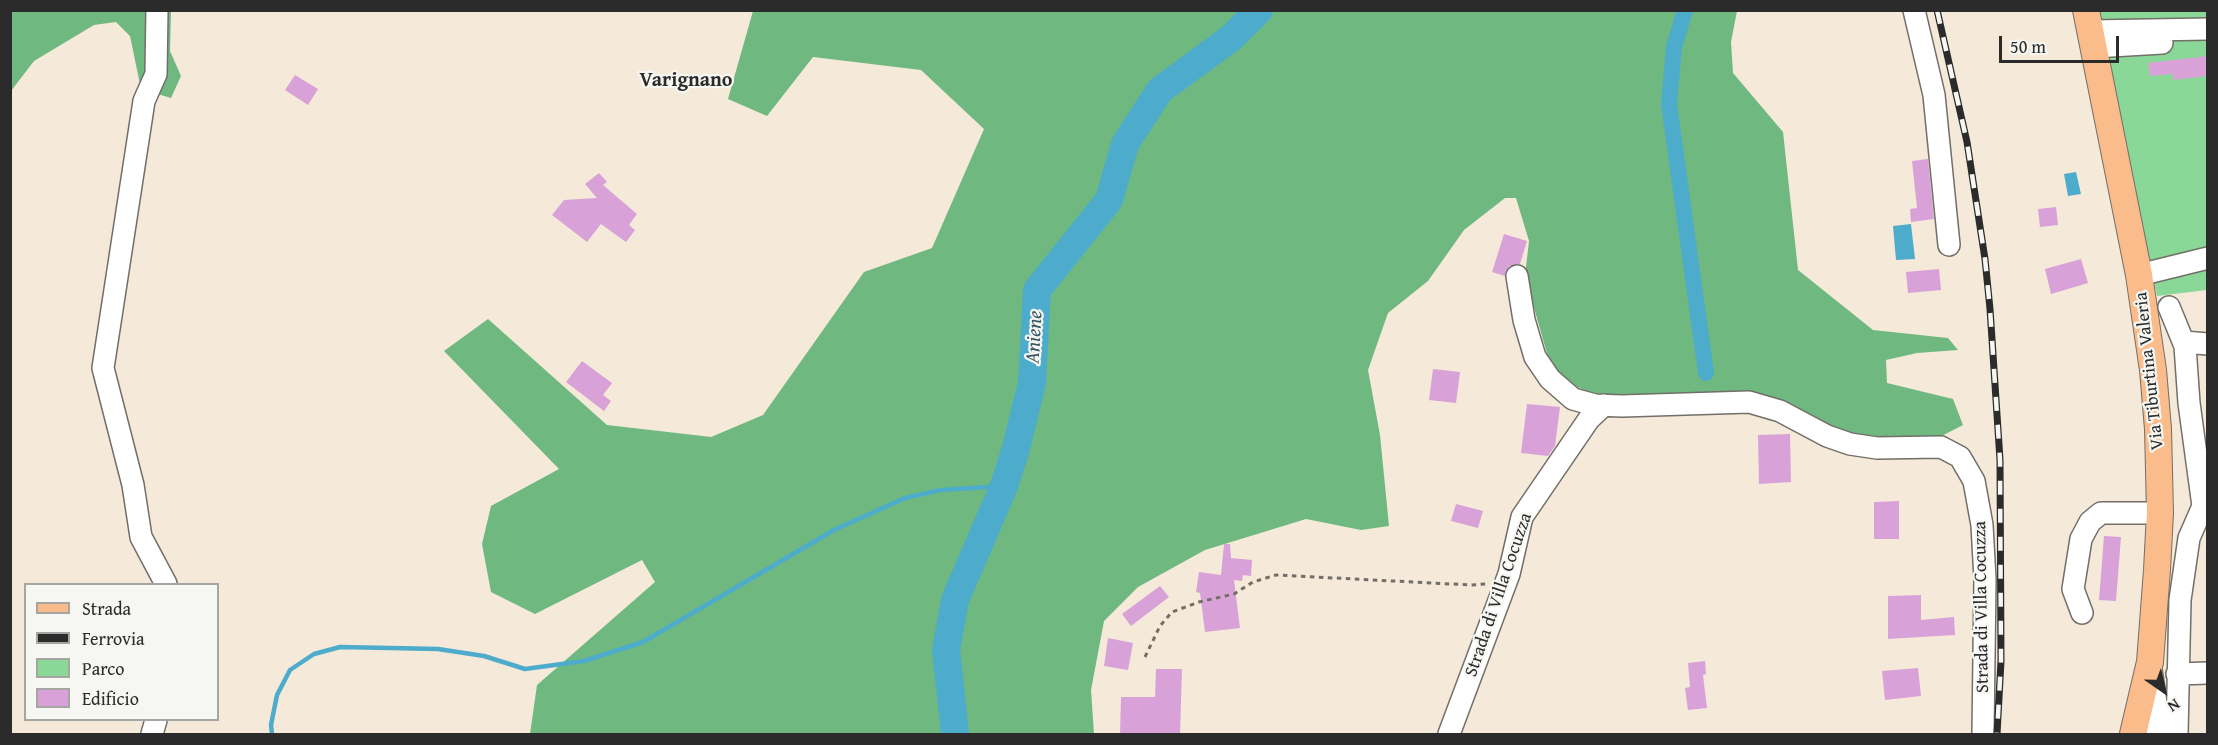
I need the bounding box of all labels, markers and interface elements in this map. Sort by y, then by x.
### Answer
scale bar [2002,24,2122,62]
text: 50 m [2010,33,2046,60]
district label: Varignano [640,69,732,93]
street label: Via Tiburtina Valeria [2131,291,2169,451]
water label: Aniene [1022,310,1048,364]
street label: Strada di Villa Cocuzza [1461,510,1537,680]
street label: Strada di Villa Cocuzza [1970,521,1994,693]
legend [24,583,219,721]
text: Strada [82,595,131,622]
text: Ferrovia [82,625,144,652]
text: Parco [82,655,125,682]
north arrow [2134,661,2194,721]
text: Edificio [82,685,139,712]
text: N [2163,693,2185,719]

